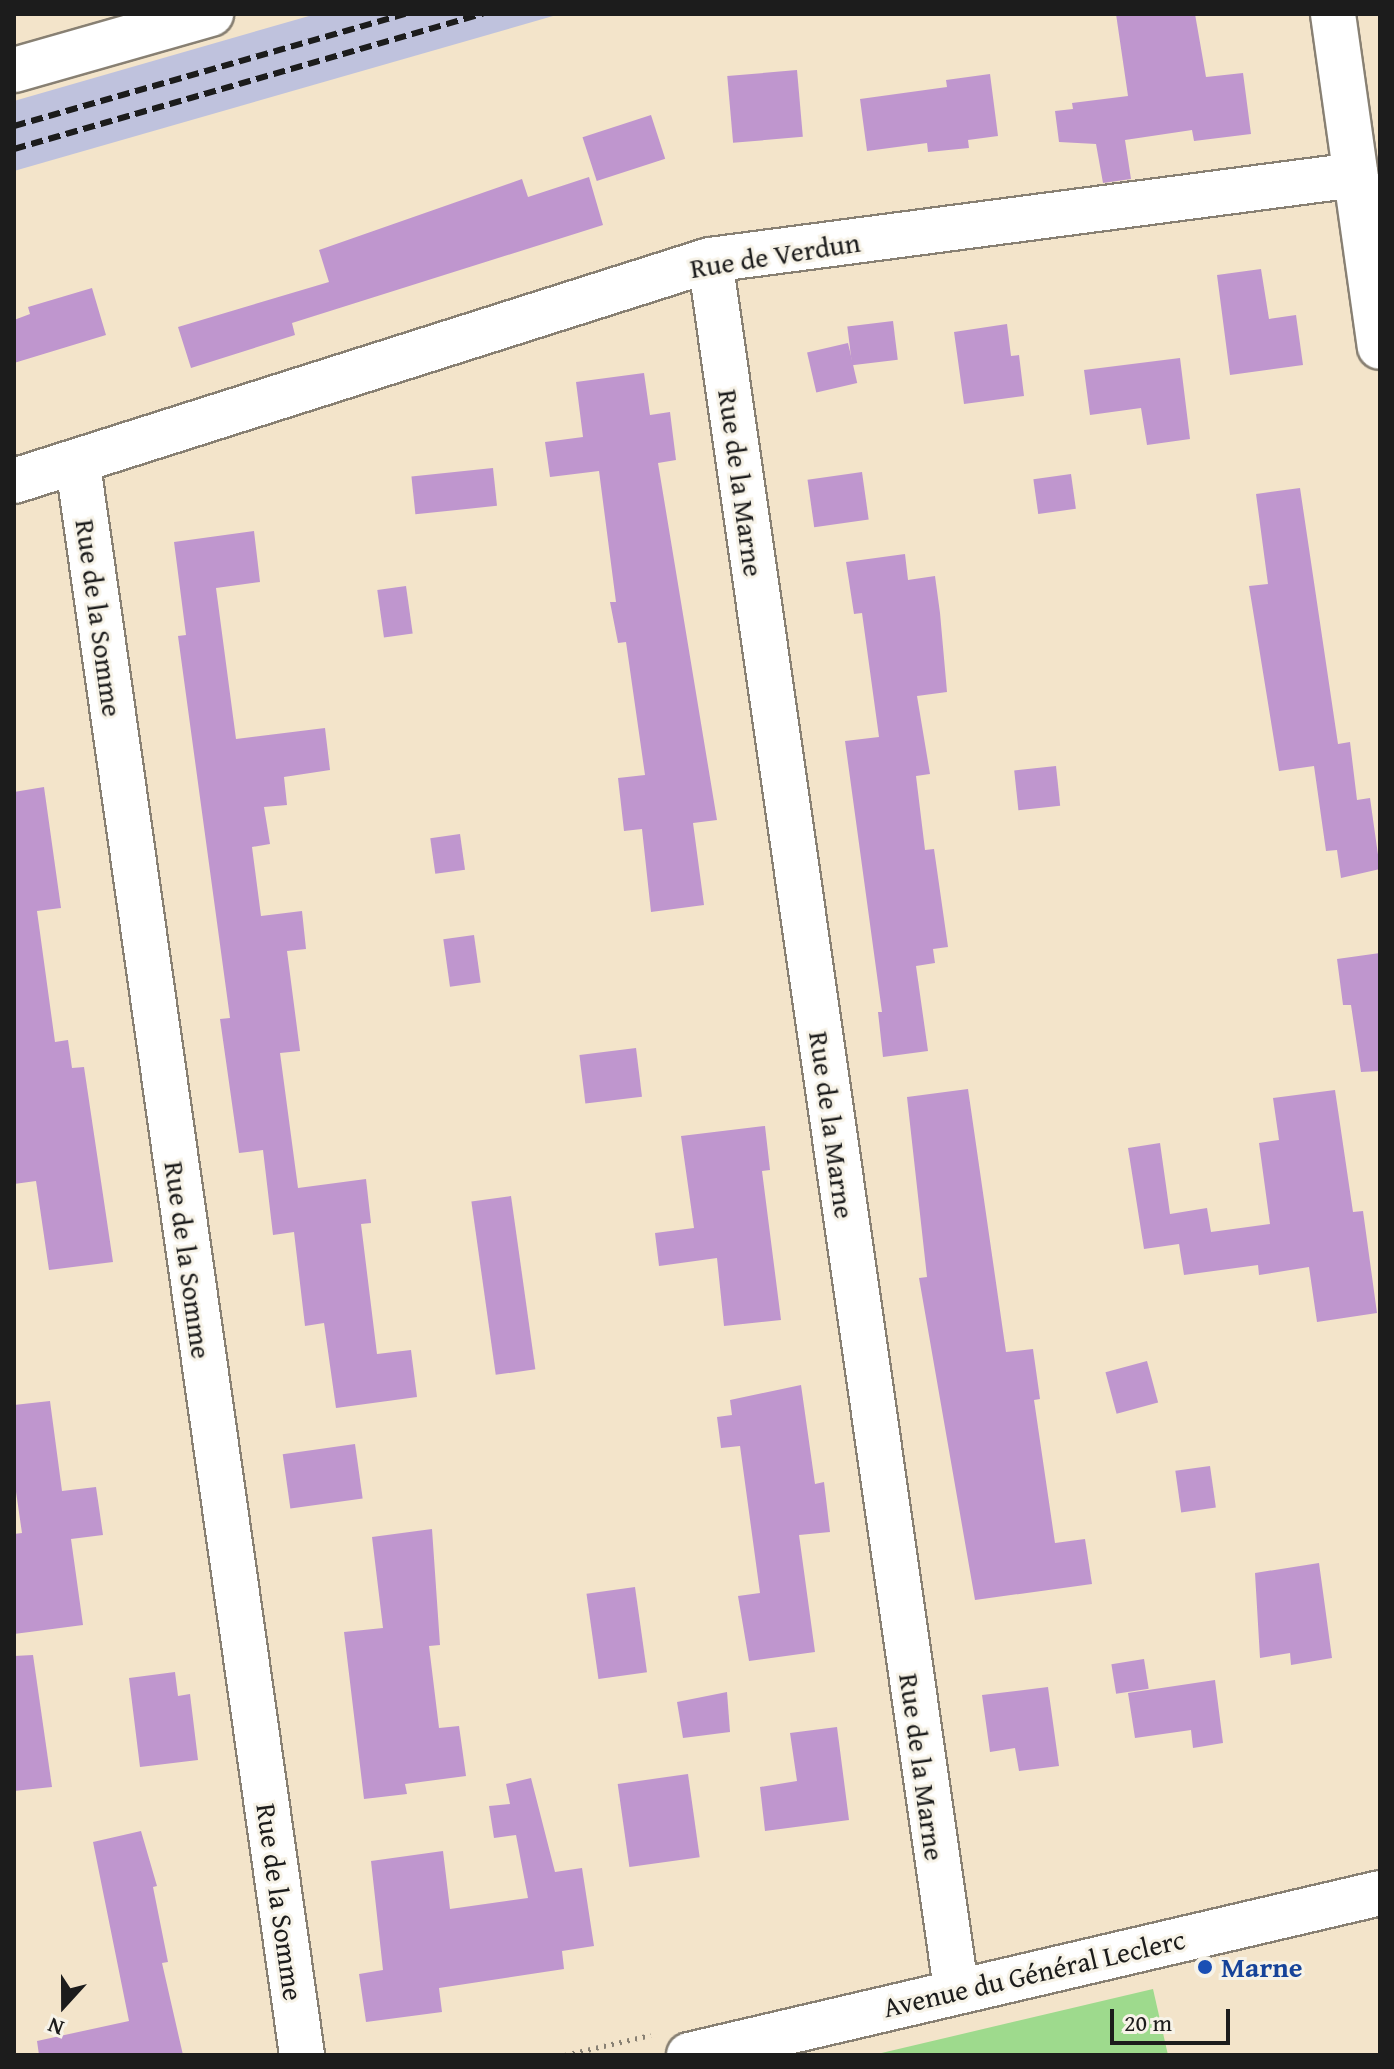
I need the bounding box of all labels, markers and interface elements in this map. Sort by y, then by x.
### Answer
street label: Rue de Verdun [688,225,862,285]
street label: Rue de la Marne [711,387,771,579]
street label: Rue de la Somme [69,517,129,719]
street label: Rue de la Marne [802,1029,862,1221]
street label: Rue de la Somme [158,1159,218,1361]
street label: Rue de la Marne [892,1671,952,1863]
street label: Rue de la Somme [250,1801,310,2003]
street label: Avenue du Général Leclerc [880,1922,1188,2024]
place label: Marne [1221,1950,1303,1984]
marker: Marne [1196,1958,1214,1976]
north arrow [24,1965,104,2045]
scale bar [1114,1993,1234,2043]
text: 20 m [1124,2005,1172,2040]
text: N [43,2010,68,2045]

